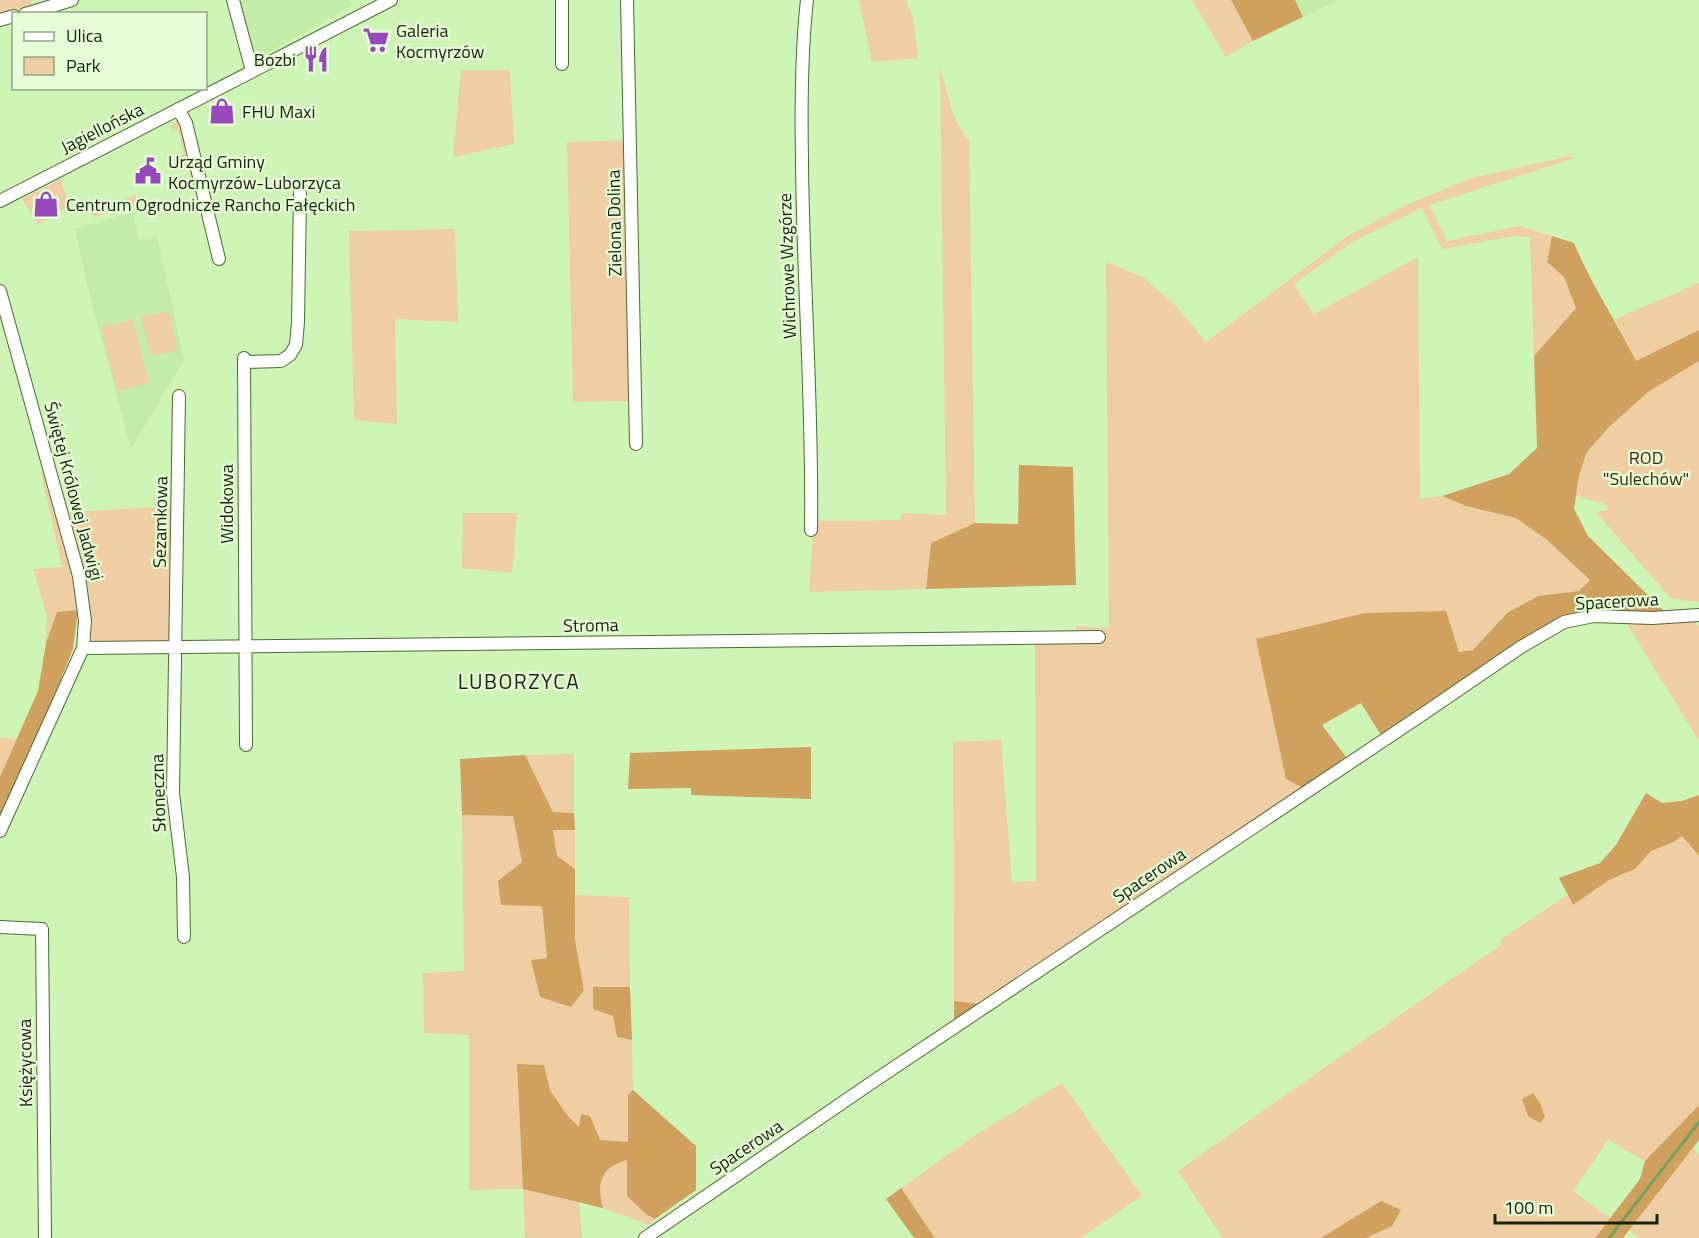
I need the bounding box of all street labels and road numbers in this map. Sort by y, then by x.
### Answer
street label: Jagiellońska [56,96,148,160]
street label: Zielona Dolina [600,169,628,277]
street label: Wichrowe Wzgórze [771,193,803,339]
street label: Świętej Królowej Jadwigi [37,399,111,583]
street label: Widokowa [213,464,240,544]
street label: Sezamkowa [146,476,174,568]
street label: Spacerowa [1575,585,1659,617]
street label: Stroma [563,611,619,639]
street label: Słoneczna [143,753,173,833]
street label: Spacerowa [1107,841,1191,909]
street label: Księżycowa [11,1019,39,1107]
street label: Spacerowa [704,1113,788,1181]

